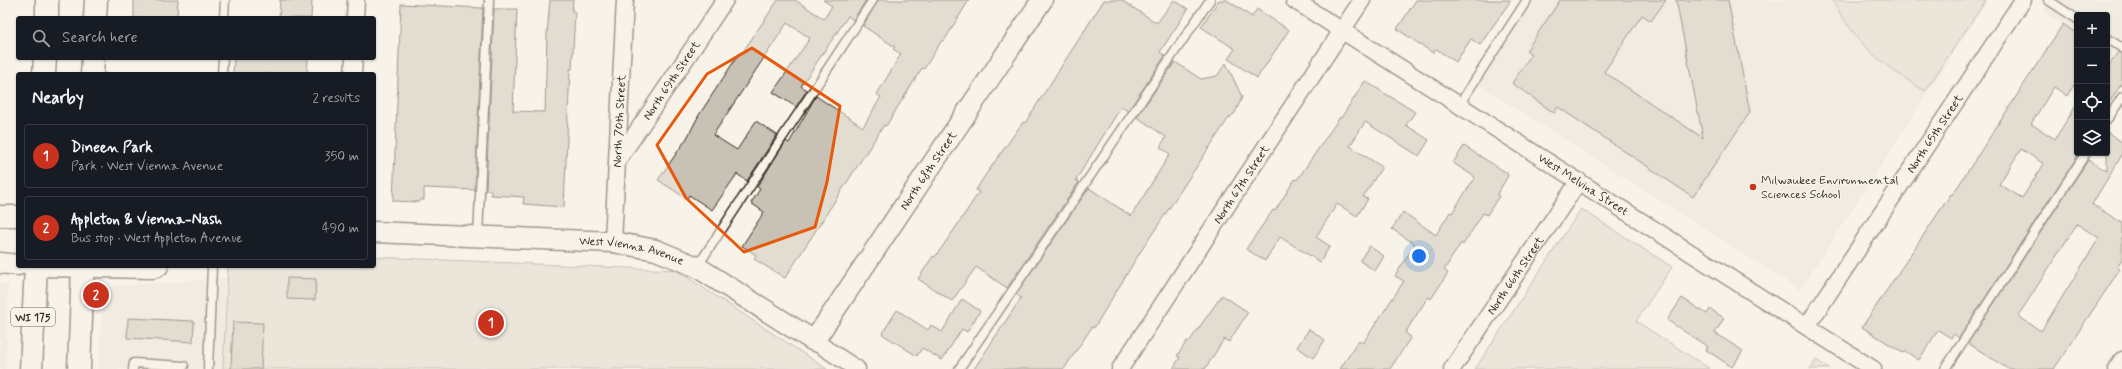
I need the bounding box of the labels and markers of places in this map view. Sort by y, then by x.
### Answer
place label: Milwaukee Environmental Sciences School [1761,173,1899,203]
marker: Milwaukee Environmental Sciences School [1748,182,1758,192]
pin: 2 [83,280,109,310]
pin: 1 [478,308,504,338]

